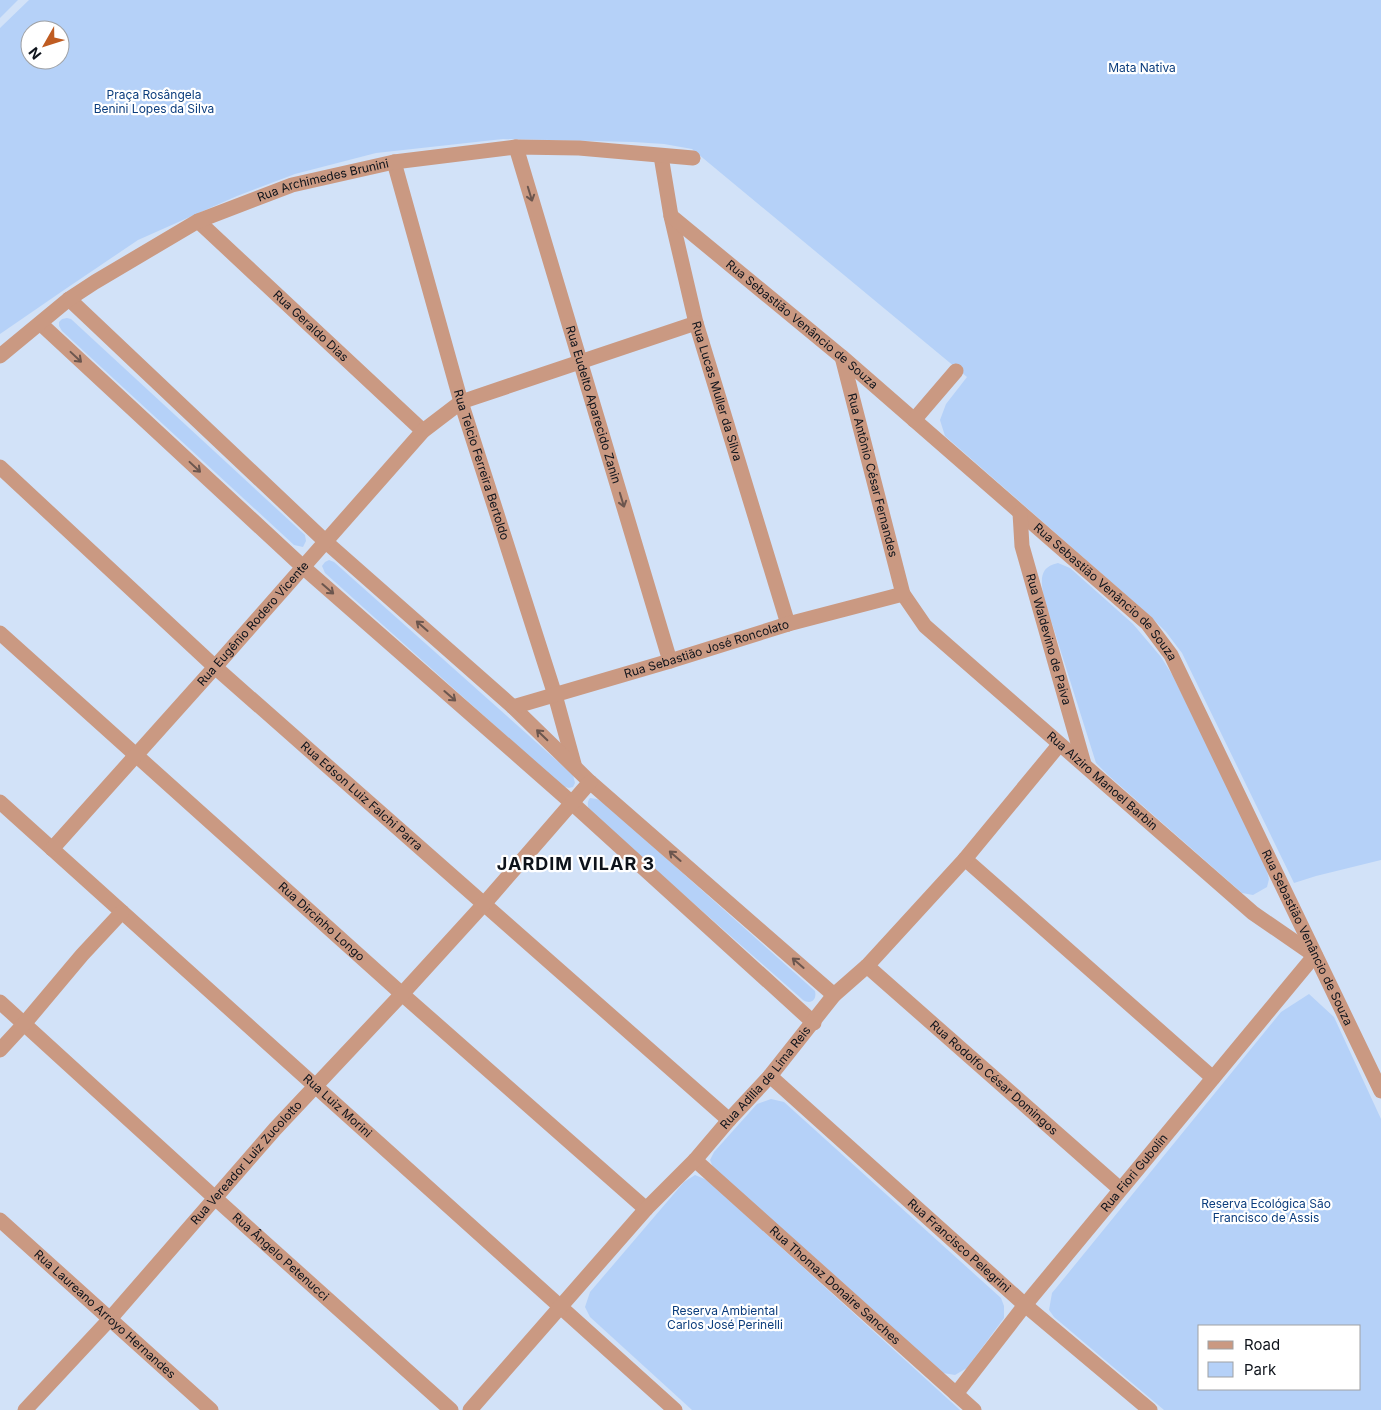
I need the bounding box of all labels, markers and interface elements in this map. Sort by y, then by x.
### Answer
north arrow [20,20,70,70]
text: N [25,44,44,63]
park label: Mata Nativa [1108,60,1176,75]
park label: Praça Rosângela Benini Lopes da Silva [94,87,214,116]
street label: Rua Archimedes Brunini [255,155,390,205]
one-way arrow [525,185,535,201]
street label: Rua Sebastião Venâncio de Souza [723,256,881,392]
street label: Rua Geraldo Dias [270,287,352,365]
street label: Rua Lucas Muller da Silva [689,319,746,463]
street label: Rua Eudelto Aparecido Zanin [563,324,624,485]
one-way arrow [70,351,83,363]
street label: Rua Telcio Ferreira Bertoldo [451,387,513,542]
street label: Rua Antônio César Fernandes [845,391,901,559]
one-way arrow [189,461,202,473]
one-way arrow [617,492,627,508]
street label: Rua Sebastião Venâncio de Souza [1031,520,1181,663]
street label: Rua Eugênio Rodero Vicente [194,558,312,689]
street label: Rua Waldevino de Paiva [1023,572,1075,706]
one-way arrow [321,583,334,595]
street label: Rua Sebastião José Roncolato [622,616,791,681]
one-way arrow [415,620,428,632]
one-way arrow [443,690,456,701]
street label: Rua Alziro Manoel Barbin [1044,728,1161,833]
one-way arrow [536,729,549,741]
street label: Rua Edson Luiz Falchi Parra [298,738,426,853]
street label: Rua Sebastião Venâncio de Souza [1259,847,1356,1028]
one-way arrow [669,850,682,862]
district label: JARDIM VILAR 3 [497,853,655,874]
street label: Rua Dircinho Longo [275,879,368,964]
one-way arrow [791,957,804,969]
street label: Rua Rodolfo César Domingos [927,1017,1061,1138]
street label: Rua Adilia de Lima Reis [717,1023,814,1132]
street label: Rua Luiz Morini [300,1071,375,1140]
street label: Rua Vereador Luiz Zucolotto [187,1097,305,1228]
street label: Rua Fiori Gubolin [1097,1131,1171,1215]
street label: Rua Francisco Pelegrini [905,1195,1014,1295]
park label: Reserva Ecológica São Francisco de Assis [1201,1196,1331,1225]
street label: Rua Ângelo Petenucci [230,1209,332,1304]
street label: Rua Thomaz Donaire Sanches [767,1223,904,1348]
street label: Rua Laureano Arroyo Hernandes [31,1246,179,1382]
park label: Reserva Ambiental Carlos José Perinelli [667,1303,783,1332]
legend [1198,1325,1361,1390]
text: Road [1244,1335,1280,1354]
text: Park [1244,1360,1277,1379]

